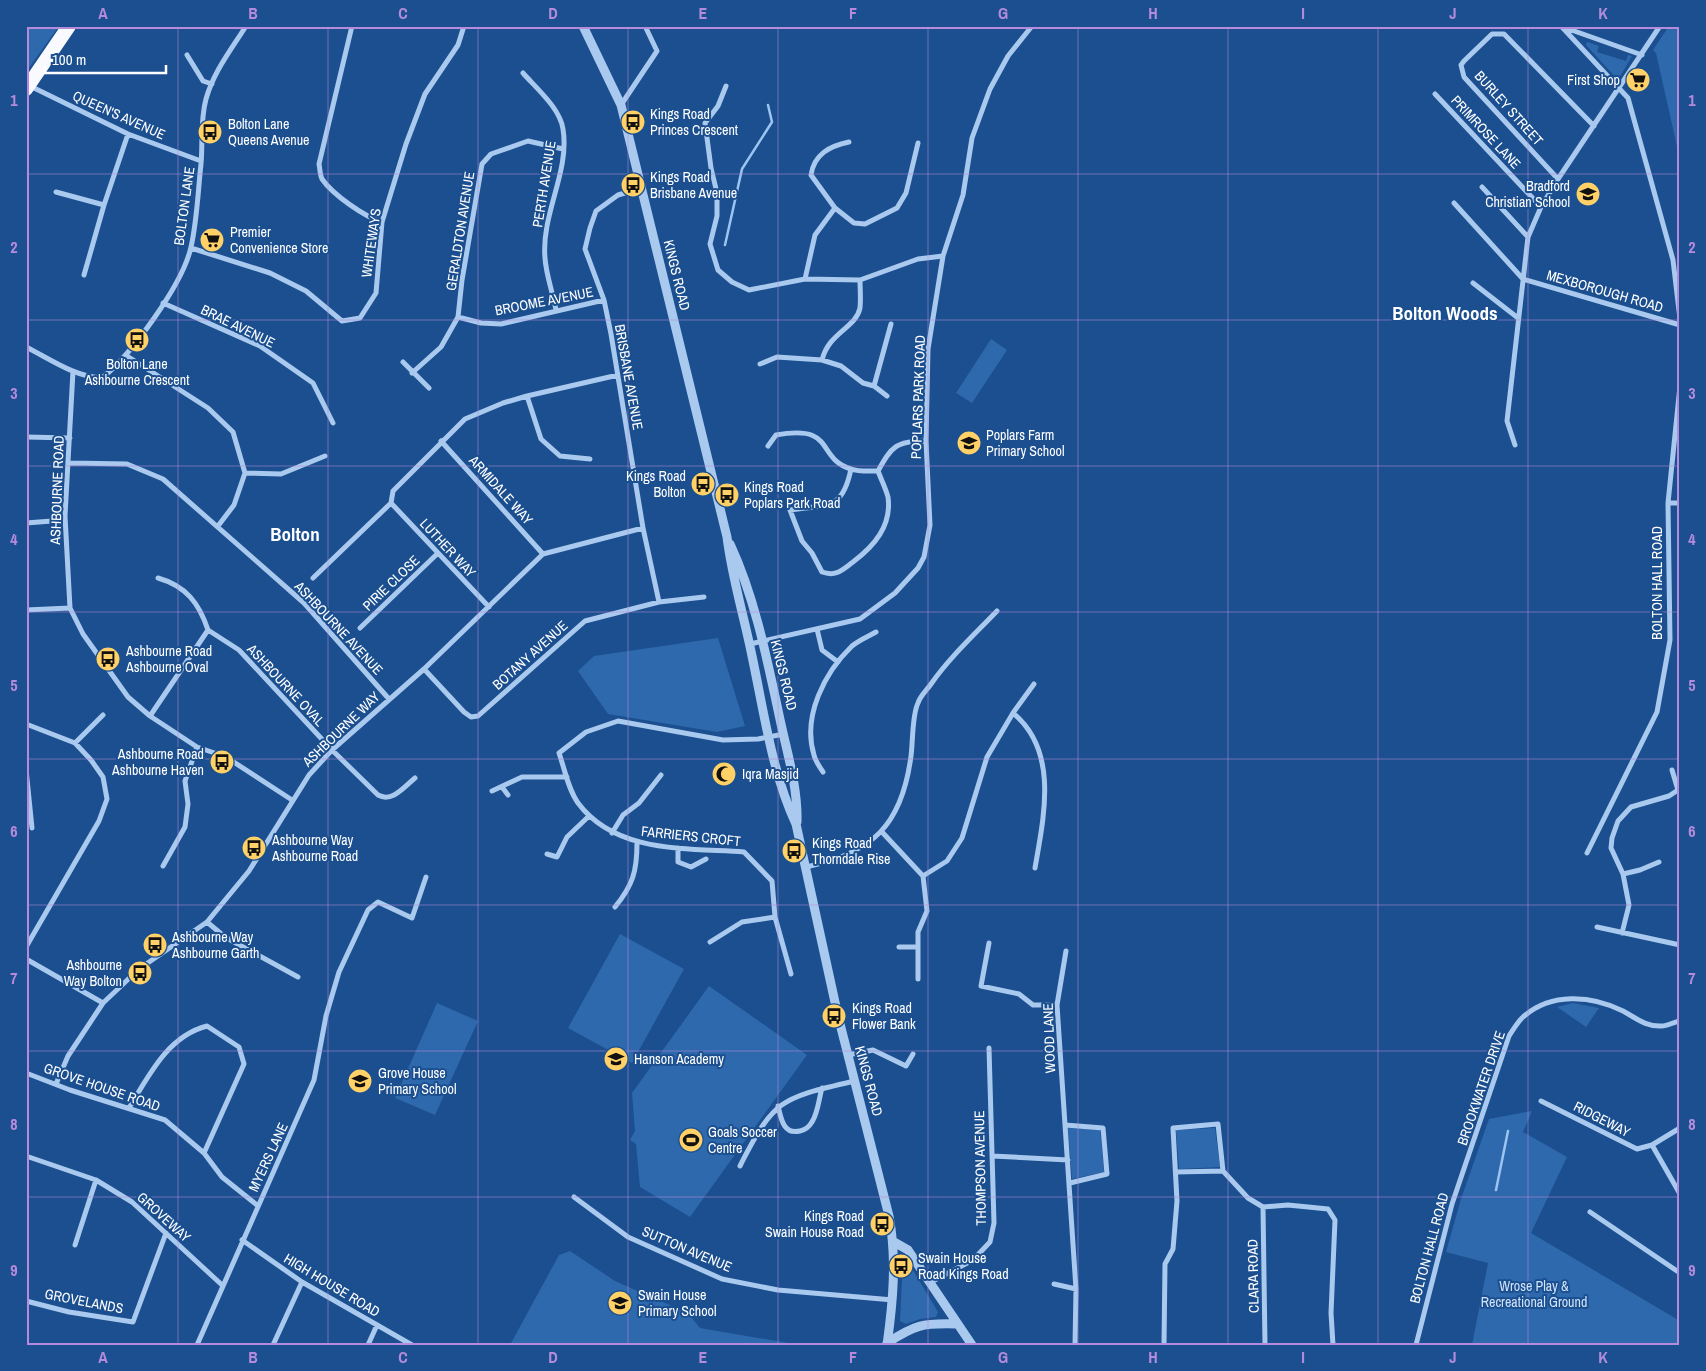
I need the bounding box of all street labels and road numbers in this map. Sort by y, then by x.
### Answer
street label: BURLEY STREET [1471,67,1547,149]
street label: QUEEN'S AVENUE [70,87,168,143]
street label: PRIMROSE LANE [1447,91,1525,173]
street label: PERTH AVENUE [528,139,560,229]
street label: BOLTON LANE [170,165,198,247]
street label: GERALDTON AVENUE [442,170,478,292]
street label: WHITEWAYS [357,207,385,279]
street label: KINGS ROAD [660,238,694,312]
street label: MEXBOROUGH ROAD [1545,266,1665,316]
street label: BROOME AVENUE [493,283,595,319]
street label: BRAE AVENUE [198,300,278,352]
street label: BRISBANE AVENUE [611,323,647,431]
street label: POPLARS PARK ROAD [907,335,929,459]
street label: ASHBOURNE ROAD [46,435,68,546]
street label: ARMIDALE WAY [465,451,537,529]
street label: LUTHER WAY [416,515,480,581]
street label: BOLTON HALL ROAD [1648,526,1666,640]
street label: PIRIE CLOSE [359,551,423,615]
street label: ASHBOURNE AVENUE [290,577,387,679]
street label: BOTANY AVENUE [489,616,571,694]
street label: KINGS ROAD [767,638,801,712]
street label: ASHBOURNE OVAL [243,639,329,730]
street label: ASHBOURNE WAY [298,687,384,771]
street label: FARRIERS CROFT [640,822,742,850]
street label: WOOD LANE [1039,1003,1059,1073]
street label: BROOKWATER DRIVE [1453,1028,1509,1148]
street label: KINGS ROAD [851,1044,887,1118]
street label: GROVE HOUSE ROAD [41,1059,163,1115]
street label: RIDGEWAY [1571,1097,1634,1141]
street label: THOMPSON AVENUE [970,1110,990,1226]
street label: MYERS LANE [244,1120,292,1194]
street label: GROVEWAY [133,1188,195,1246]
street label: BOLTON HALL ROAD [1406,1191,1452,1305]
street label: SUTTON AVENUE [639,1222,735,1276]
street label: CLARA ROAD [1243,1239,1263,1313]
street label: HIGH HOUSE ROAD [281,1249,383,1321]
street label: GROVELANDS [43,1285,125,1318]

